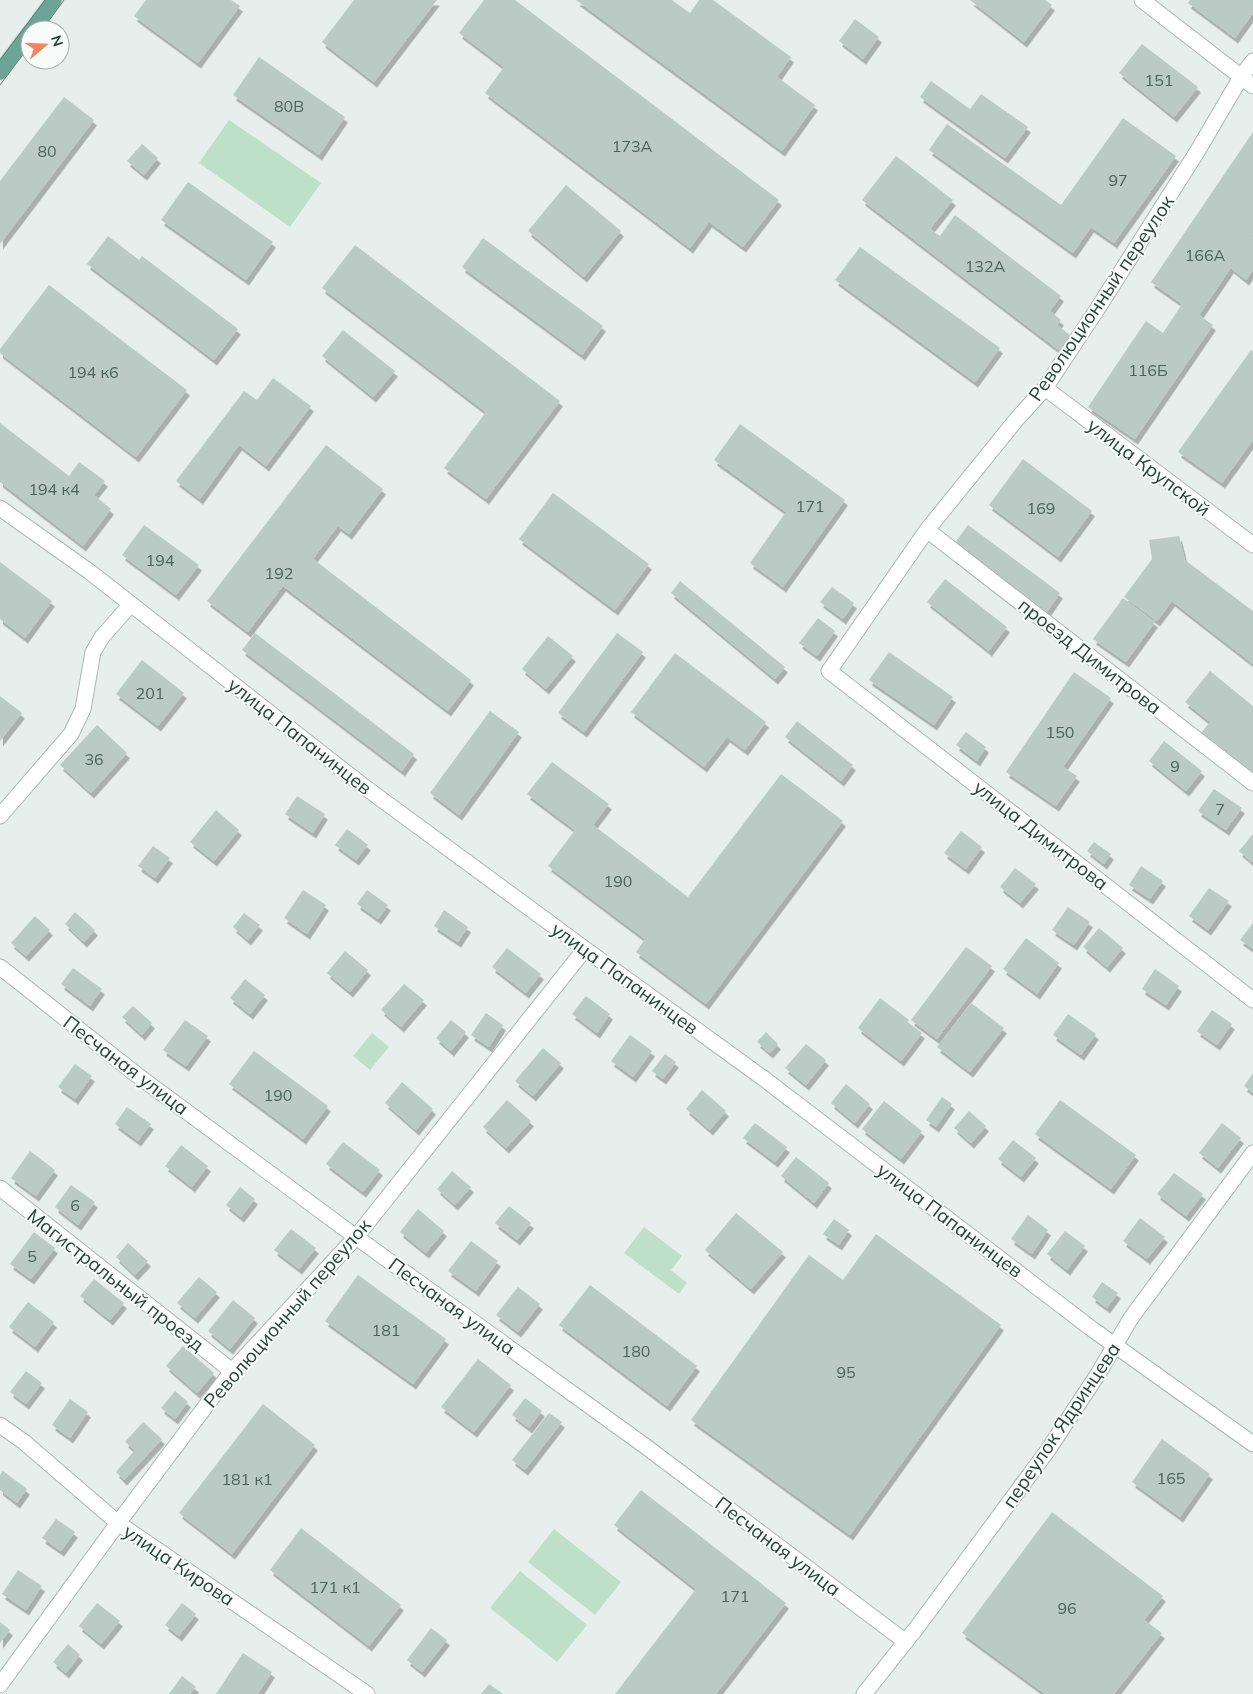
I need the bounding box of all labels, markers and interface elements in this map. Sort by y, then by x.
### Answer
north arrow [20,20,70,70]
text: N [47,33,68,49]
house number: 151 [1145,70,1173,90]
house number: 80В [274,96,304,116]
house number: 173А [612,136,653,156]
house number: 80 [37,141,57,161]
house number: 97 [1108,170,1128,190]
street label: Революционный переулок [1023,190,1179,406]
house number: 166А [1185,245,1226,265]
house number: 132А [965,256,1006,276]
house number: 116Б [1128,360,1168,380]
house number: 194 к6 [67,362,119,382]
street label: улица Крупской [1083,413,1215,521]
house number: 194 к4 [28,479,80,499]
house number: 171 [796,496,824,516]
house number: 169 [1027,498,1055,518]
house number: 194 [146,550,175,570]
house number: 192 [265,563,293,583]
street label: проезд Димитрова [1014,593,1166,719]
street label: улица Папанинцев [223,672,377,800]
house number: 201 [136,683,164,703]
house number: 150 [1046,722,1074,742]
house number: 36 [84,749,104,769]
house number: 9 [1170,756,1180,776]
street label: улица Димитрова [969,775,1113,895]
house number: 7 [1215,799,1225,819]
house number: 190 [604,871,632,891]
street label: улица Папанинцев [547,917,703,1039]
street label: Песчаная улица [59,1010,193,1120]
house number: 190 [264,1085,292,1105]
street label: улица Папанинцев [872,1157,1028,1283]
house number: 6 [70,1195,80,1215]
street label: Магистральный проезд [23,1203,210,1357]
street label: Революционный переулок [198,1213,376,1413]
house number: 5 [27,1246,37,1266]
street label: Песчаная улица [384,1252,520,1360]
house number: 181 [372,1320,400,1340]
street label: переулок Ядринцева [997,1338,1125,1512]
house number: 180 [622,1341,650,1361]
house number: 95 [836,1362,856,1382]
house number: 165 [1157,1468,1185,1488]
house number: 181 к1 [221,1469,273,1489]
street label: Песчаная улица [711,1491,845,1601]
street label: улица Кирова [119,1519,239,1611]
house number: 171 к1 [309,1577,361,1597]
house number: 171 [721,1586,749,1606]
house number: 96 [1057,1598,1077,1618]

